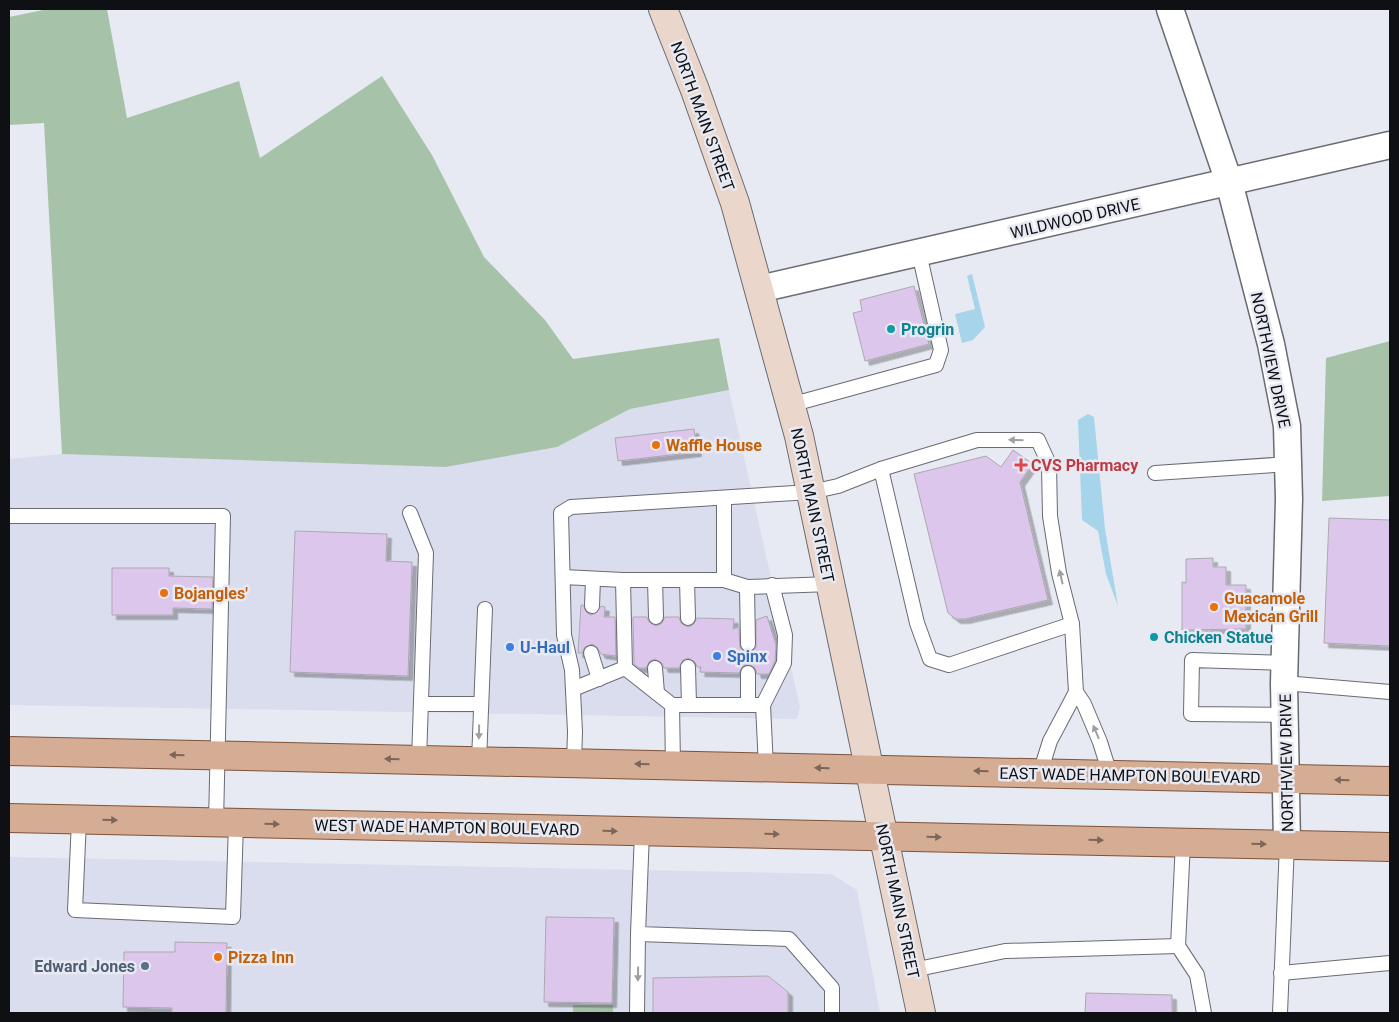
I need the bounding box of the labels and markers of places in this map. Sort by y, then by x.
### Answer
place label: Progrin [901,320,954,339]
marker: Progrin [885,323,897,335]
place label: Waffle House [666,436,762,455]
marker: Waffle House [650,439,662,451]
place label: CVS Pharmacy [1031,456,1139,475]
marker: CVS Pharmacy [1015,459,1027,471]
place label: Bojangles' [174,584,248,603]
marker: Bojangles' [158,587,170,599]
place label: Guacamole Mexican Grill [1224,589,1318,626]
marker: Guacamole Mexican Grill [1208,601,1220,613]
place label: Chicken Statue [1164,628,1273,647]
marker: Chicken Statue [1148,631,1160,643]
place label: U-Haul [520,638,570,657]
marker: U-Haul [504,641,516,653]
place label: Spinx [727,647,768,666]
marker: Spinx [711,650,723,662]
place label: Pizza Inn [228,948,294,967]
marker: Pizza Inn [212,951,224,963]
place label: Edward Jones [34,957,135,976]
marker: Edward Jones [139,960,151,972]

